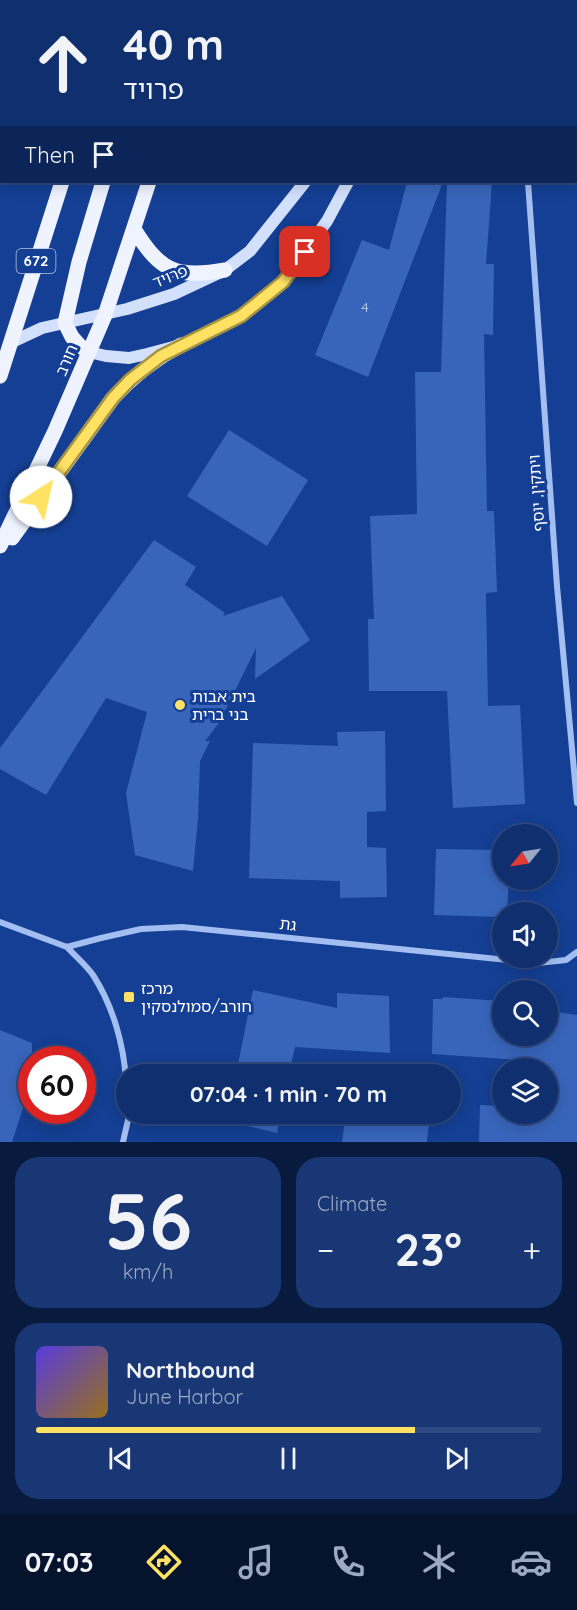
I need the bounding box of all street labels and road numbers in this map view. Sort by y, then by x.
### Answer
road number: 672 [16,249,56,273]
street label: פרויד [149,260,191,292]
street label: חורב [51,341,81,379]
street label: ויתקין, יוסף [523,454,549,532]
street label: גת [279,913,297,935]

